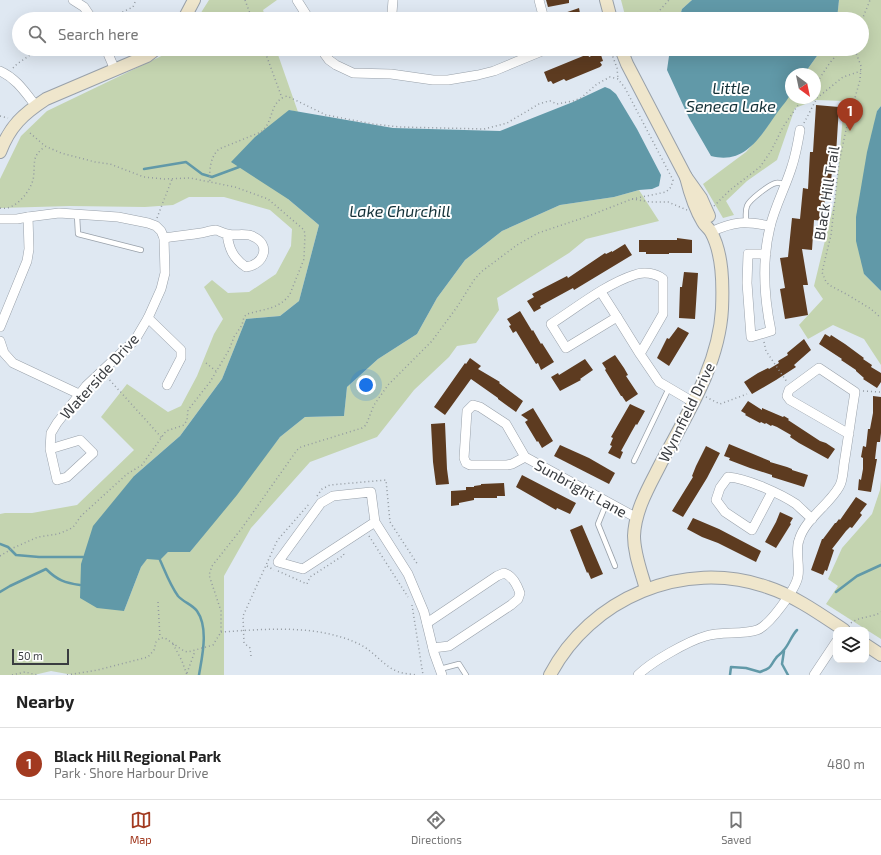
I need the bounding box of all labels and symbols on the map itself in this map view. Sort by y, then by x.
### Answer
north arrow [785,68,821,104]
water label: Little Seneca Lake [686,78,776,115]
pin: 1 [837,98,863,131]
street label: Black Hill Trail [810,144,842,241]
water label: Lake Churchill [349,201,451,220]
street label: Waterside Drive [56,329,142,423]
street label: Wynnfield Drive [654,359,718,465]
your location [356,375,376,395]
street label: Sunbright Lane [532,455,630,521]
scale bar [12,647,69,666]

